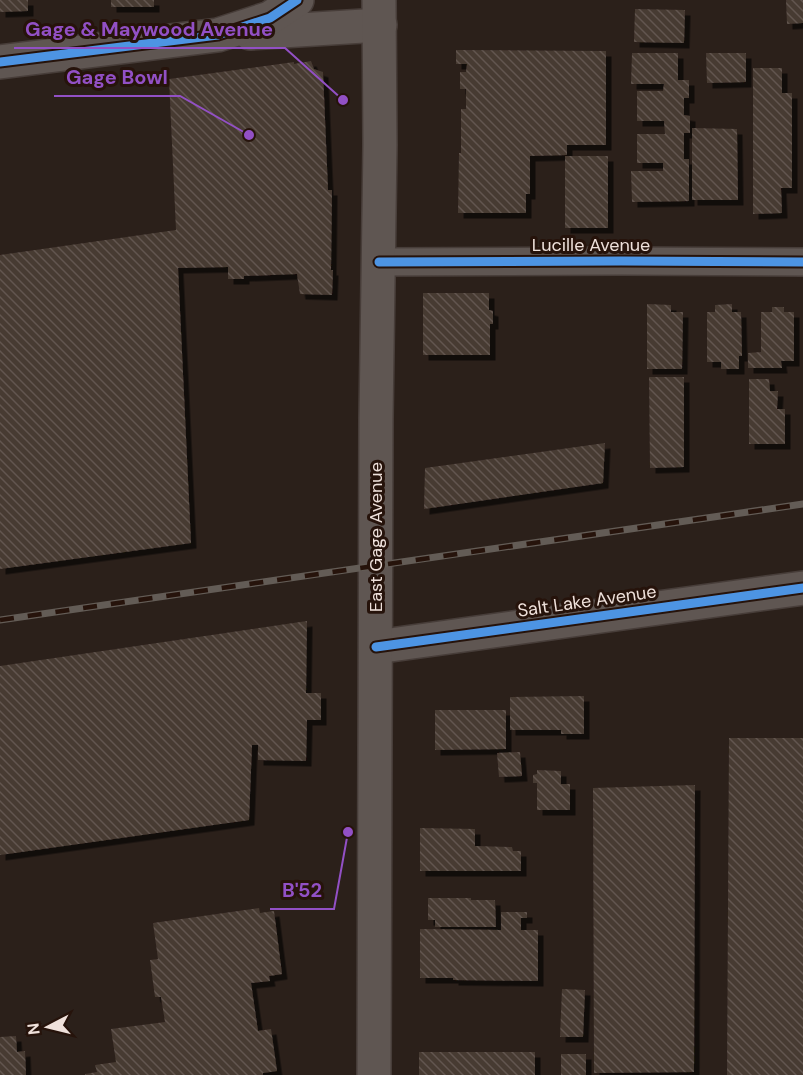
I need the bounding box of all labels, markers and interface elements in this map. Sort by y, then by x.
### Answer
callout: Gage & Maywood Avenue [14,10,285,48]
text: Gage & Maywood Avenue [25,16,273,42]
callout: Gage Bowl [54,58,180,96]
text: Gage Bowl [66,64,168,90]
street label: Lucille Avenue [532,233,650,257]
street label: East Gage Avenue [364,462,388,612]
street label: Salt Lake Avenue [516,579,658,623]
callout: B'52 [270,871,334,909]
text: B'52 [282,877,322,903]
north arrow [18,997,78,1057]
text: N [22,1022,45,1036]

